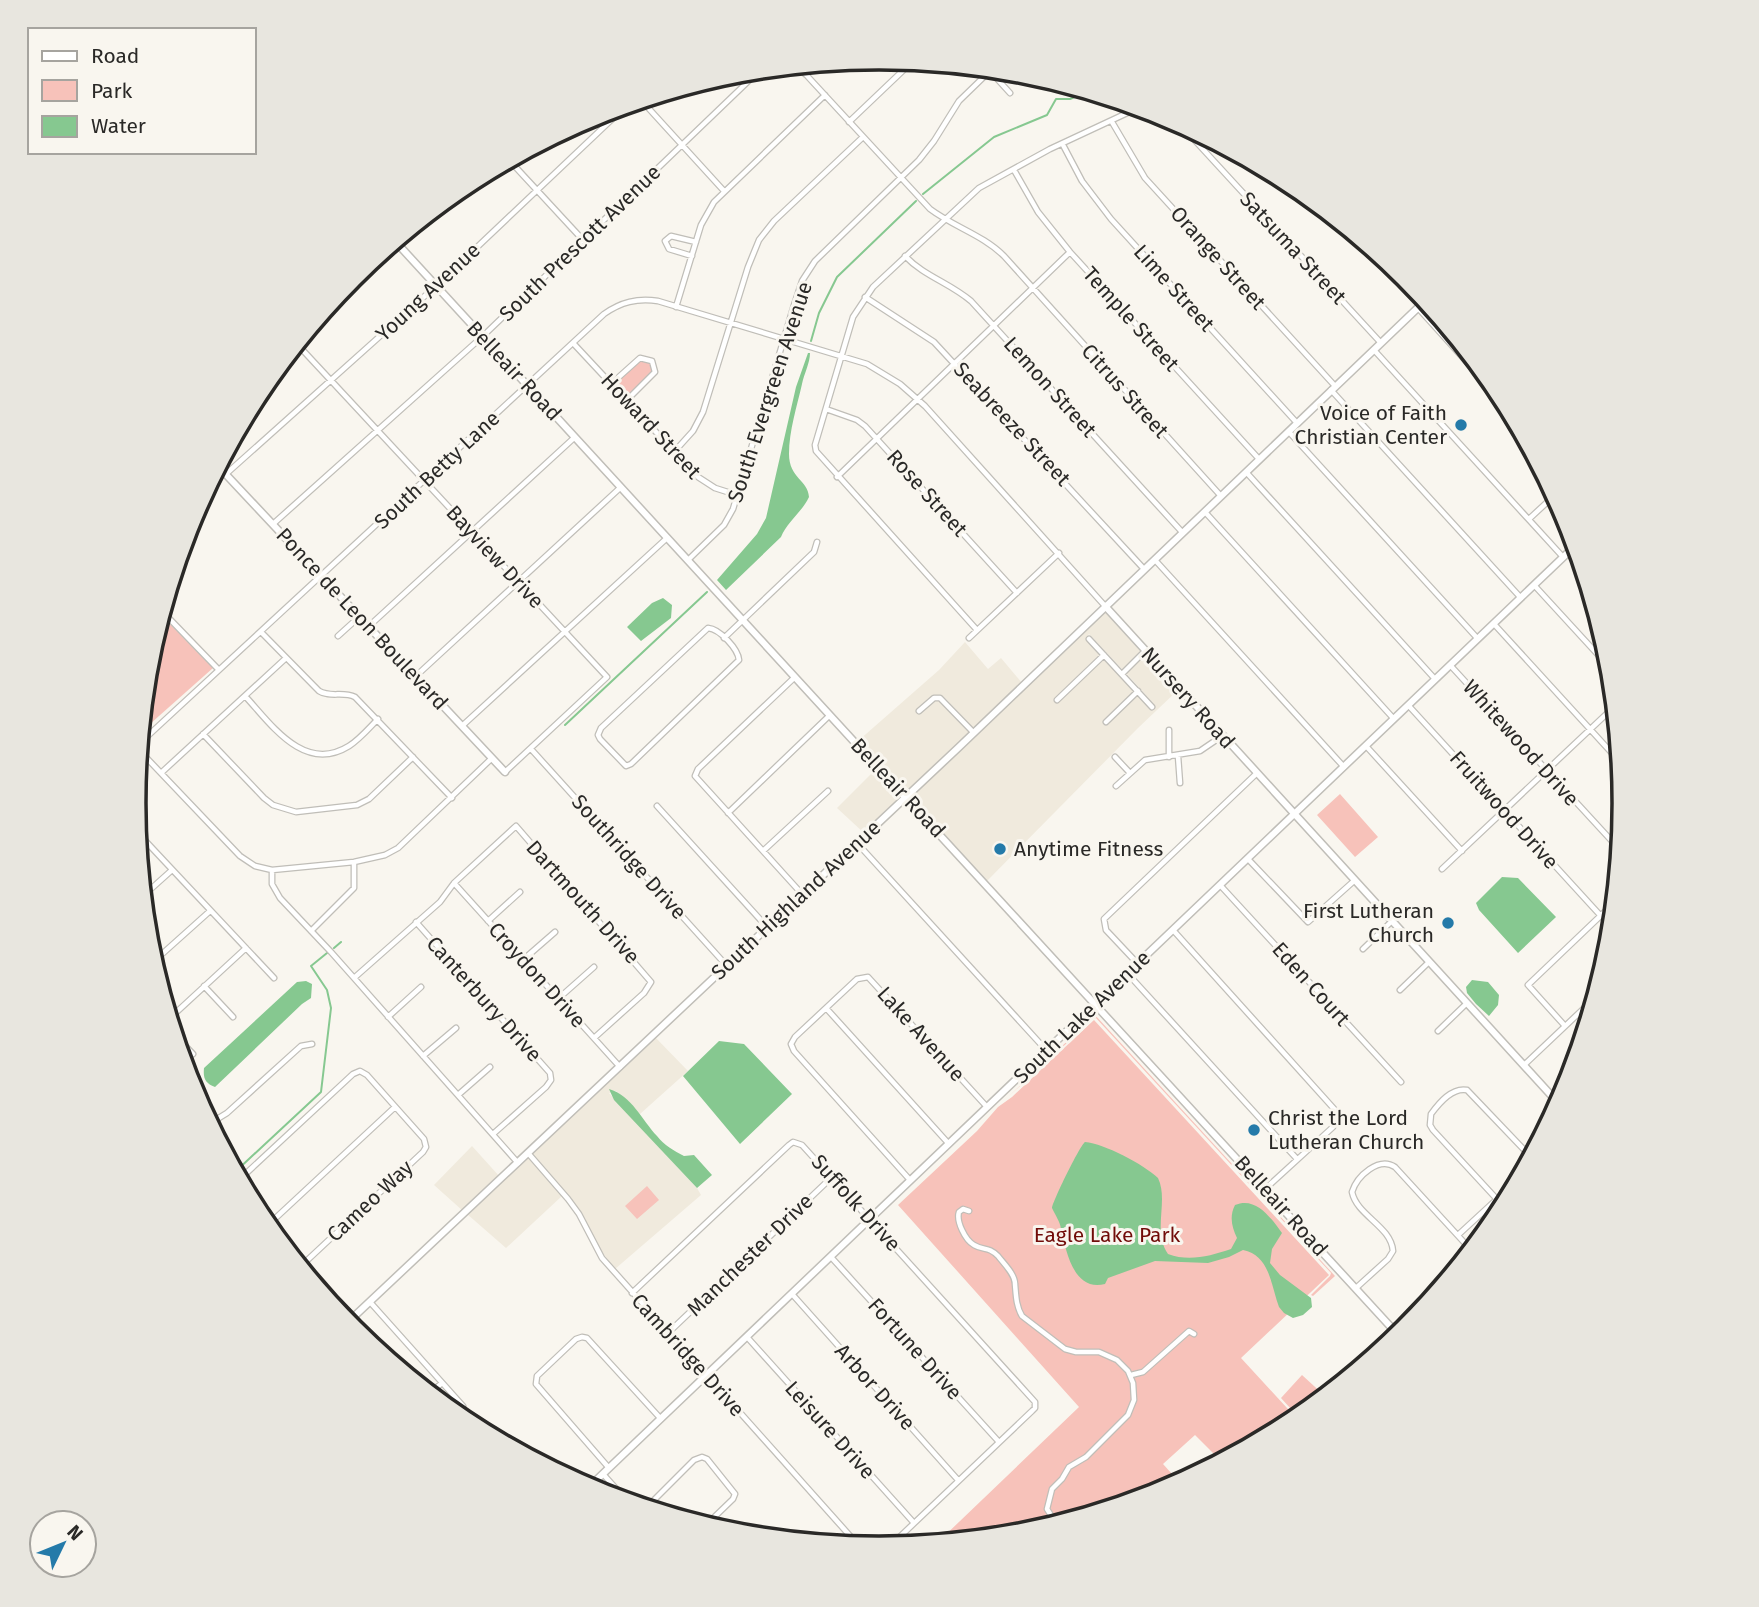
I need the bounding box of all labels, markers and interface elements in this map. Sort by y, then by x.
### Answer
legend [28,28,256,154]
text: Road [91,43,139,69]
text: Park [91,78,133,104]
text: Water [91,113,146,139]
street label: South Prescott Avenue [494,159,666,327]
street label: Satsuma Street [1234,186,1352,310]
street label: Orange Street [1165,201,1272,315]
street label: Young Avenue [370,237,486,347]
street label: Lime Street [1128,239,1220,337]
street label: Temple Street [1077,261,1185,377]
street label: South Evergreen Avenue [722,278,818,506]
street label: Belleair Road [461,316,567,426]
street label: Lemon Street [998,331,1102,443]
street label: Citrus Street [1076,338,1174,444]
street label: Seabreeze Street [948,357,1076,492]
street label: Howard Street [595,368,707,485]
place label: Voice of Faith Christian Center [1295,400,1447,450]
street label: South Betty Lane [369,405,505,535]
marker: Voice of Faith Christian Center [1453,417,1469,433]
street label: Rose Street [881,444,973,542]
street label: Bayview Drive [441,500,549,614]
street label: Ponce de Leon Boulevard [271,522,453,716]
street label: Nursery Road [1135,642,1241,754]
street label: Whitewood Drive [1457,674,1585,812]
street label: Belleair Road [845,733,951,843]
street label: Fruitwood Drive [1444,745,1564,875]
street label: Southridge Drive [566,789,692,925]
street label: South Highland Avenue [706,815,886,985]
street label: Dartmouth Drive [521,835,645,969]
place label: Anytime Fitness [1014,836,1163,862]
marker: Anytime Fitness [992,841,1008,857]
place label: First Lutheran Church [1303,898,1434,948]
marker: First Lutheran Church [1440,915,1456,931]
street label: Croydon Drive [483,917,591,1033]
street label: Canterbury Drive [421,931,547,1067]
street label: Eden Court [1266,937,1356,1032]
street label: South Lake Avenue [1008,945,1156,1089]
street label: Lake Avenue [872,981,970,1087]
place label: Christ the Lord Lutheran Church [1268,1105,1424,1155]
marker: Christ the Lord Lutheran Church [1246,1122,1262,1138]
street label: Suffolk Drive [806,1149,906,1257]
street label: Belleair Road [1229,1150,1333,1262]
street label: Cameo Way [321,1154,419,1247]
street label: Manchester Drive [682,1188,818,1322]
park label: Eagle Lake Park [1034,1222,1181,1248]
street label: Cambridge Drive [626,1288,750,1422]
street label: Fortune Drive [862,1293,968,1405]
street label: Arbor Drive [829,1338,921,1436]
street label: Leisure Drive [779,1376,881,1484]
north arrow [28,1509,98,1579]
text: N [62,1520,88,1545]

